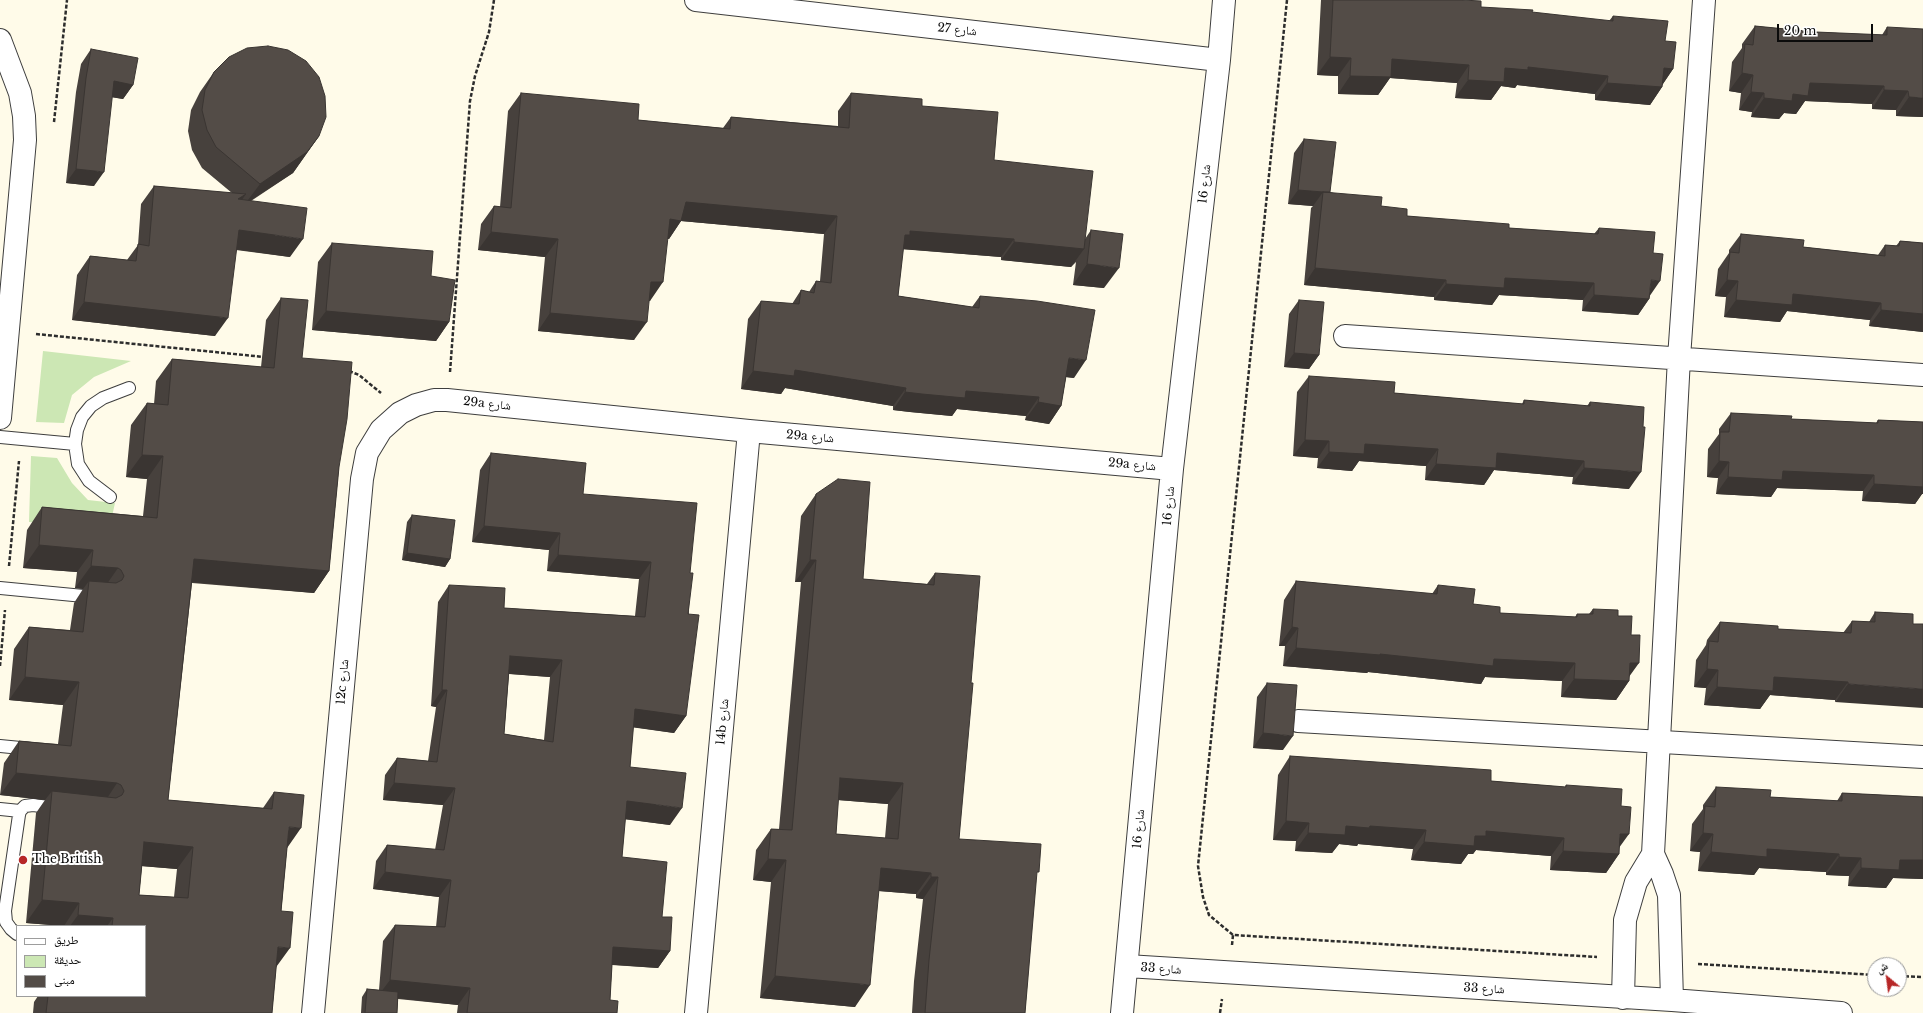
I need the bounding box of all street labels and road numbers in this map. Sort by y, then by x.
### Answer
street label: شارع 27 [937,21,977,39]
street label: شارع 16 [1196,164,1214,204]
street label: 29a شارع [462,394,512,414]
street label: 29a شارع [785,428,835,446]
street label: 29a شارع [1107,456,1157,474]
street label: شارع 16 [1160,486,1178,526]
street label: 12c شارع [334,659,352,705]
street label: 14b شارع [714,698,732,746]
street label: شارع 16 [1130,809,1148,849]
street label: شارع 33 [1140,960,1182,978]
street label: شارع 33 [1463,981,1505,997]

